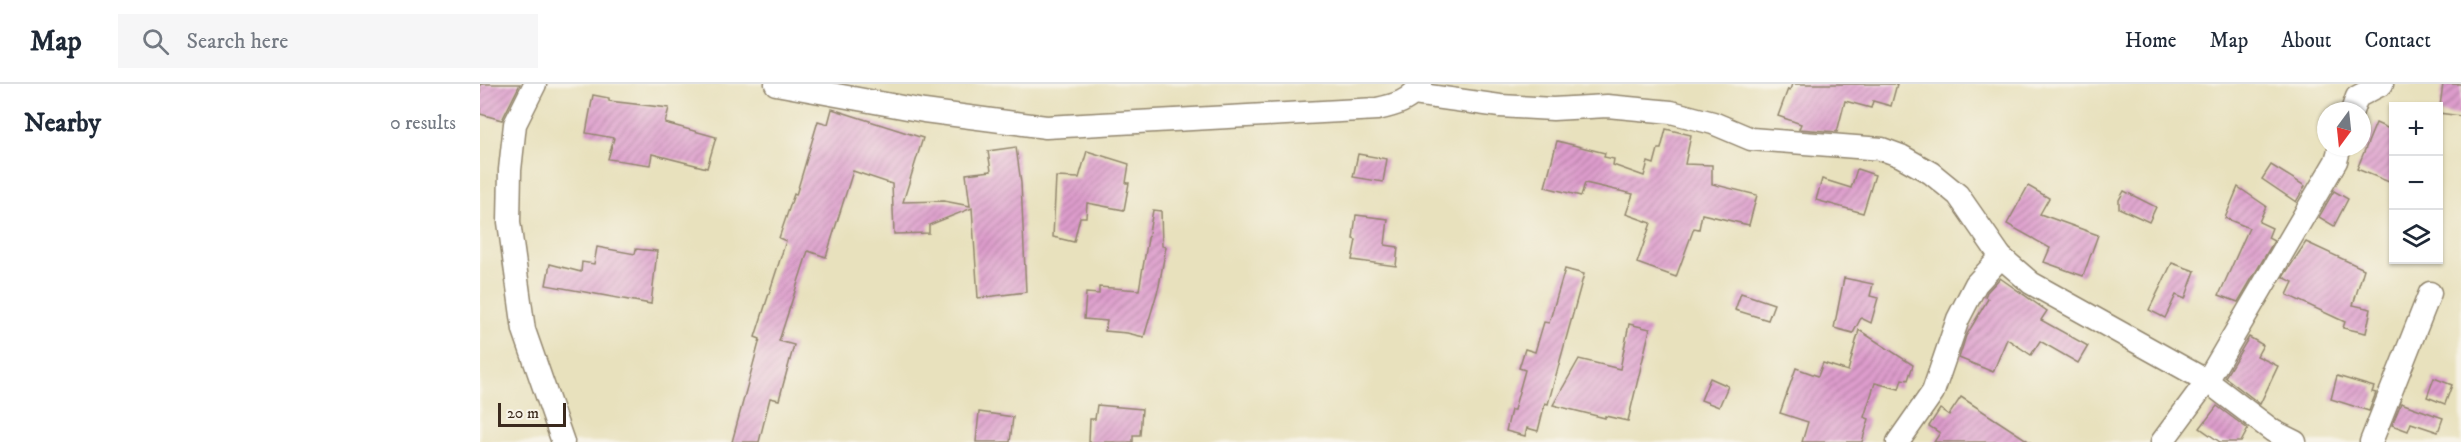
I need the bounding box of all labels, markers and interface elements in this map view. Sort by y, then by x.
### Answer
search box [118,14,538,68]
text: Map [30,24,82,59]
icon: search [139,25,172,58]
text: Search here [187,28,288,55]
text: Home [2125,28,2177,54]
text: Map [2210,28,2248,54]
text: About [2281,28,2332,54]
text: Contact [2365,28,2431,54]
north arrow [2317,102,2371,156]
map controls [2389,102,2443,264]
button: + [2389,102,2443,156]
text: Nearby [24,107,101,140]
text: 0 results [390,111,456,136]
button: − [2389,156,2443,210]
button: layers [2389,210,2443,264]
scale bar [498,400,566,428]
text: 20 m [507,403,539,423]

